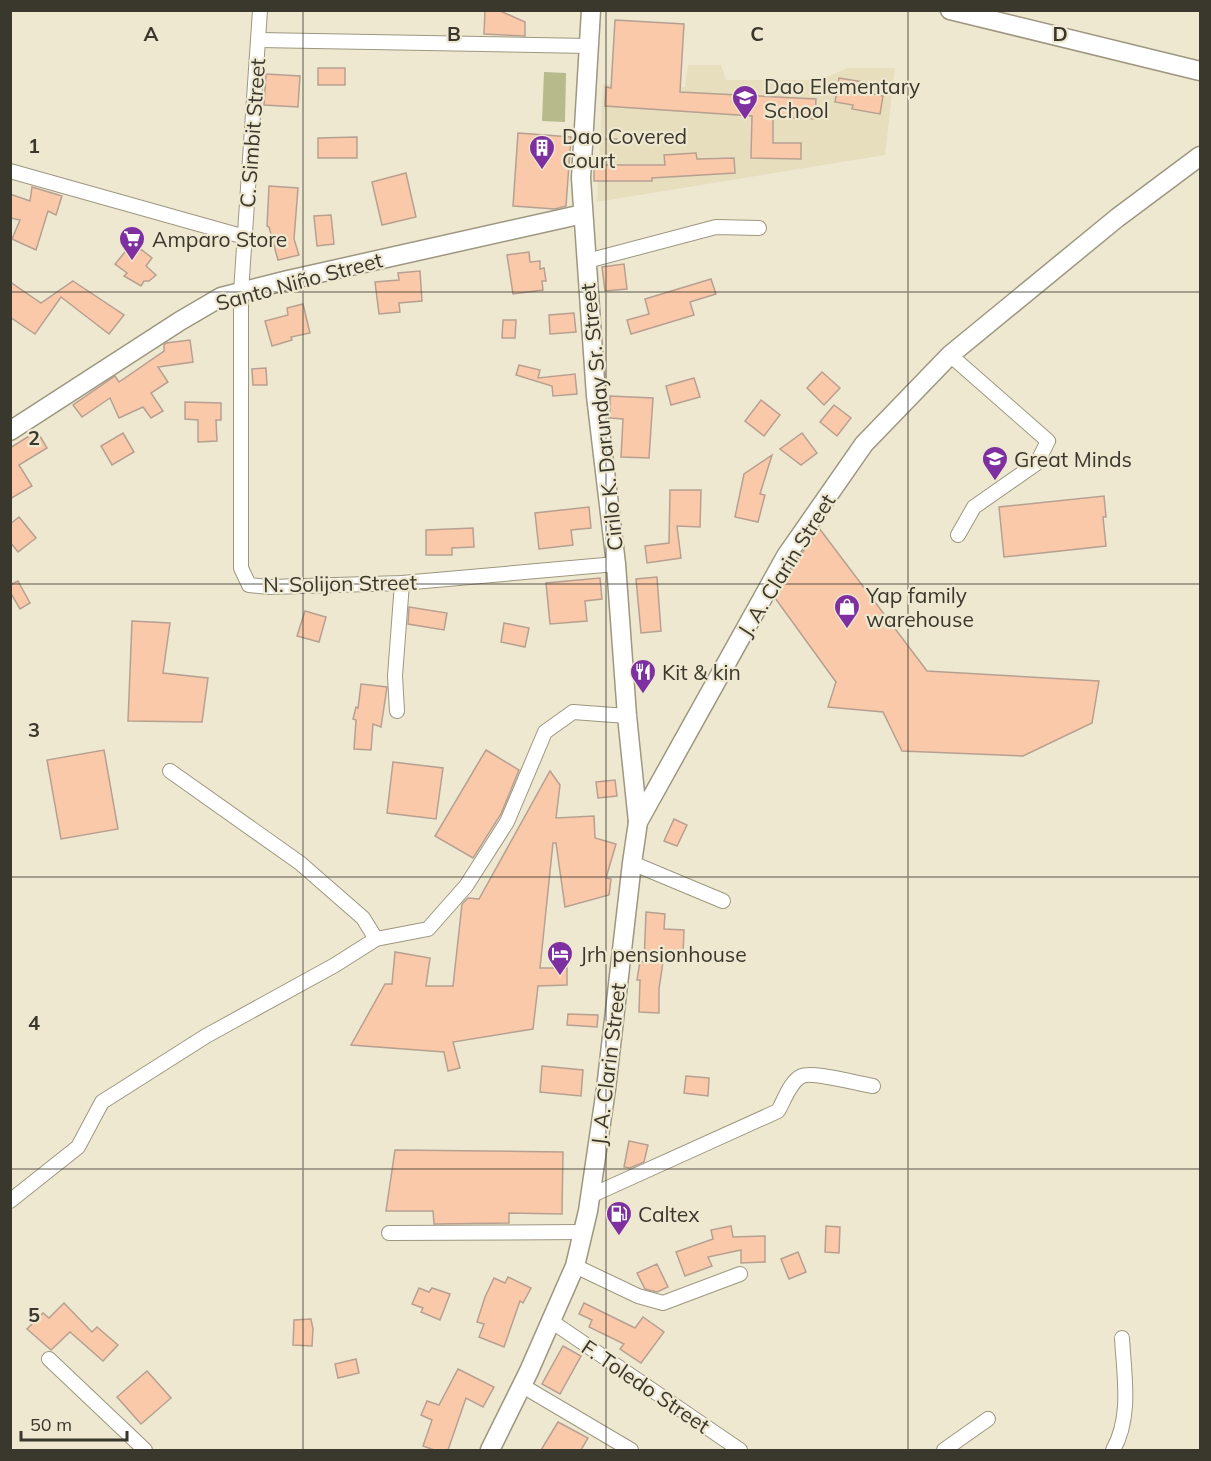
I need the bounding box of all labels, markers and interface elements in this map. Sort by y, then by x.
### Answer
text: A [144,21,159,46]
text: B [447,21,461,46]
text: C [750,21,764,46]
text: D [1052,21,1068,46]
street label: C. Simbit Street [234,57,270,209]
place label: Dao Elementary School [764,73,920,123]
school or university icon: Dao Elementary School [730,83,760,121]
place label: Dao Covered Court [562,123,687,173]
text: 1 [28,133,40,158]
building icon: Dao Covered Court [527,133,557,171]
supermarket icon: Amparo Store [117,224,147,262]
place label: Amparo Store [152,226,287,252]
street label: Santo Niño Street [213,246,385,316]
street label: Cirilo K. Darunday Sr. Street [574,282,628,552]
text: 2 [28,425,40,450]
school or university icon: Great Minds [980,444,1010,482]
place label: Great Minds [1014,446,1132,472]
street label: J. A. Clarin Street [732,489,840,641]
street label: N. Solijon Street [263,569,417,597]
place label: Yap family warehouse [865,582,974,632]
shop icon: Yap family warehouse [832,592,862,630]
restaurant icon: Kit & kin [628,657,658,695]
place label: Kit & kin [662,659,741,685]
text: 3 [28,717,40,742]
hotel icon: Jrh pensionhouse [545,939,575,977]
place label: Jrh pensionhouse [580,941,747,967]
street label: J. A. Clarin Street [585,981,631,1147]
text: 4 [28,1010,40,1035]
fuel station icon: Caltex [604,1199,634,1237]
place label: Caltex [638,1201,699,1227]
text: 5 [28,1302,40,1327]
street label: F. Toledo Street [577,1334,715,1438]
scale bar [21,1404,128,1442]
text: 50 m [30,1413,72,1436]

